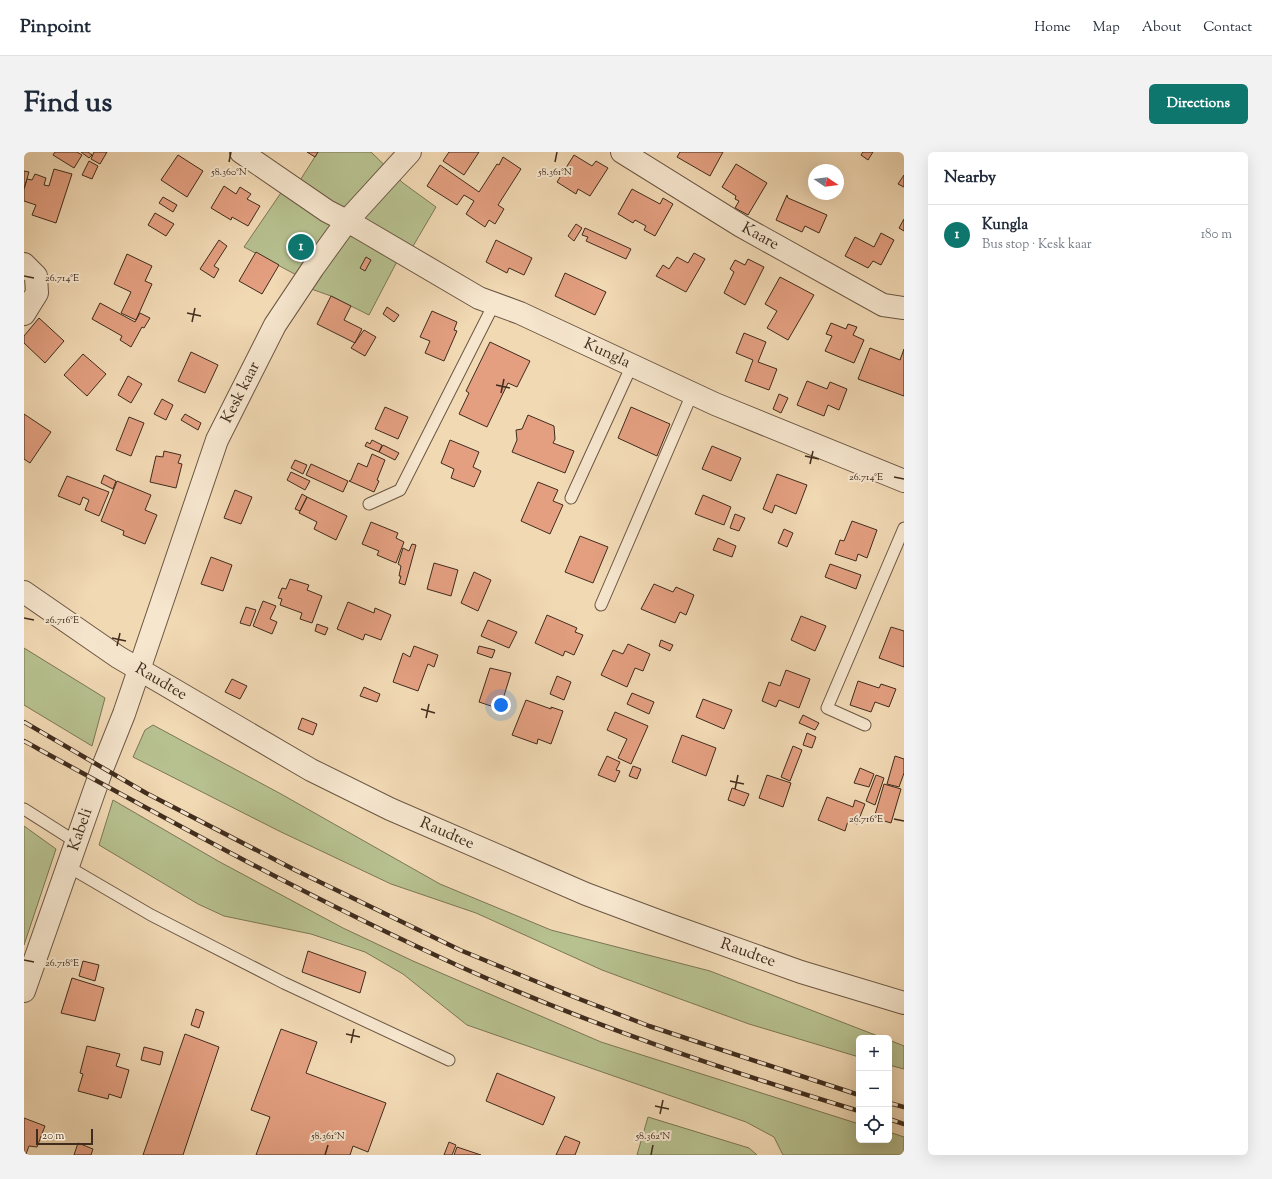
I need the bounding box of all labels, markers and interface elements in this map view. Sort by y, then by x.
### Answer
text: Pinpoint [20,14,91,41]
text: Home [1034,18,1071,38]
text: Map [1093,18,1120,38]
text: About [1142,18,1181,38]
text: Contact [1203,18,1252,38]
text: Find us [24,84,112,124]
button: Directions [1149,84,1248,124]
north arrow [808,164,844,200]
text: 58.360°N [210,165,247,180]
text: 58.361°N [537,165,572,180]
text: Nearby [944,166,996,190]
text: Kungla [982,215,1028,236]
street label: Kaare [737,217,783,256]
text: 1 [955,226,959,244]
text: 180 m [1201,226,1232,244]
pin: 1 [288,232,314,262]
text: Bus stop · Kesk kaar [982,236,1092,254]
text: 26.714°E [45,271,79,286]
street label: Kungla [580,333,635,375]
street label: Kesk kaar [216,358,266,427]
text: 26.714°E [849,470,883,485]
text: 26.716°E [45,613,79,628]
street label: Raudtee [130,658,191,706]
your location [491,695,511,715]
street label: Kabeli [63,805,99,854]
street label: Raudtee [416,812,478,856]
text: 26.716°E [849,812,883,827]
street label: Raudtee [717,933,779,973]
text: 26.718°E [45,956,79,971]
map controls [856,1035,892,1143]
button: + [856,1035,892,1071]
button: − [856,1071,892,1107]
button: locate [856,1107,892,1143]
scale bar [36,1127,93,1146]
text: 20 m [42,1128,64,1144]
text: 58.361°N [310,1129,345,1144]
text: 58.362°N [635,1129,670,1144]

